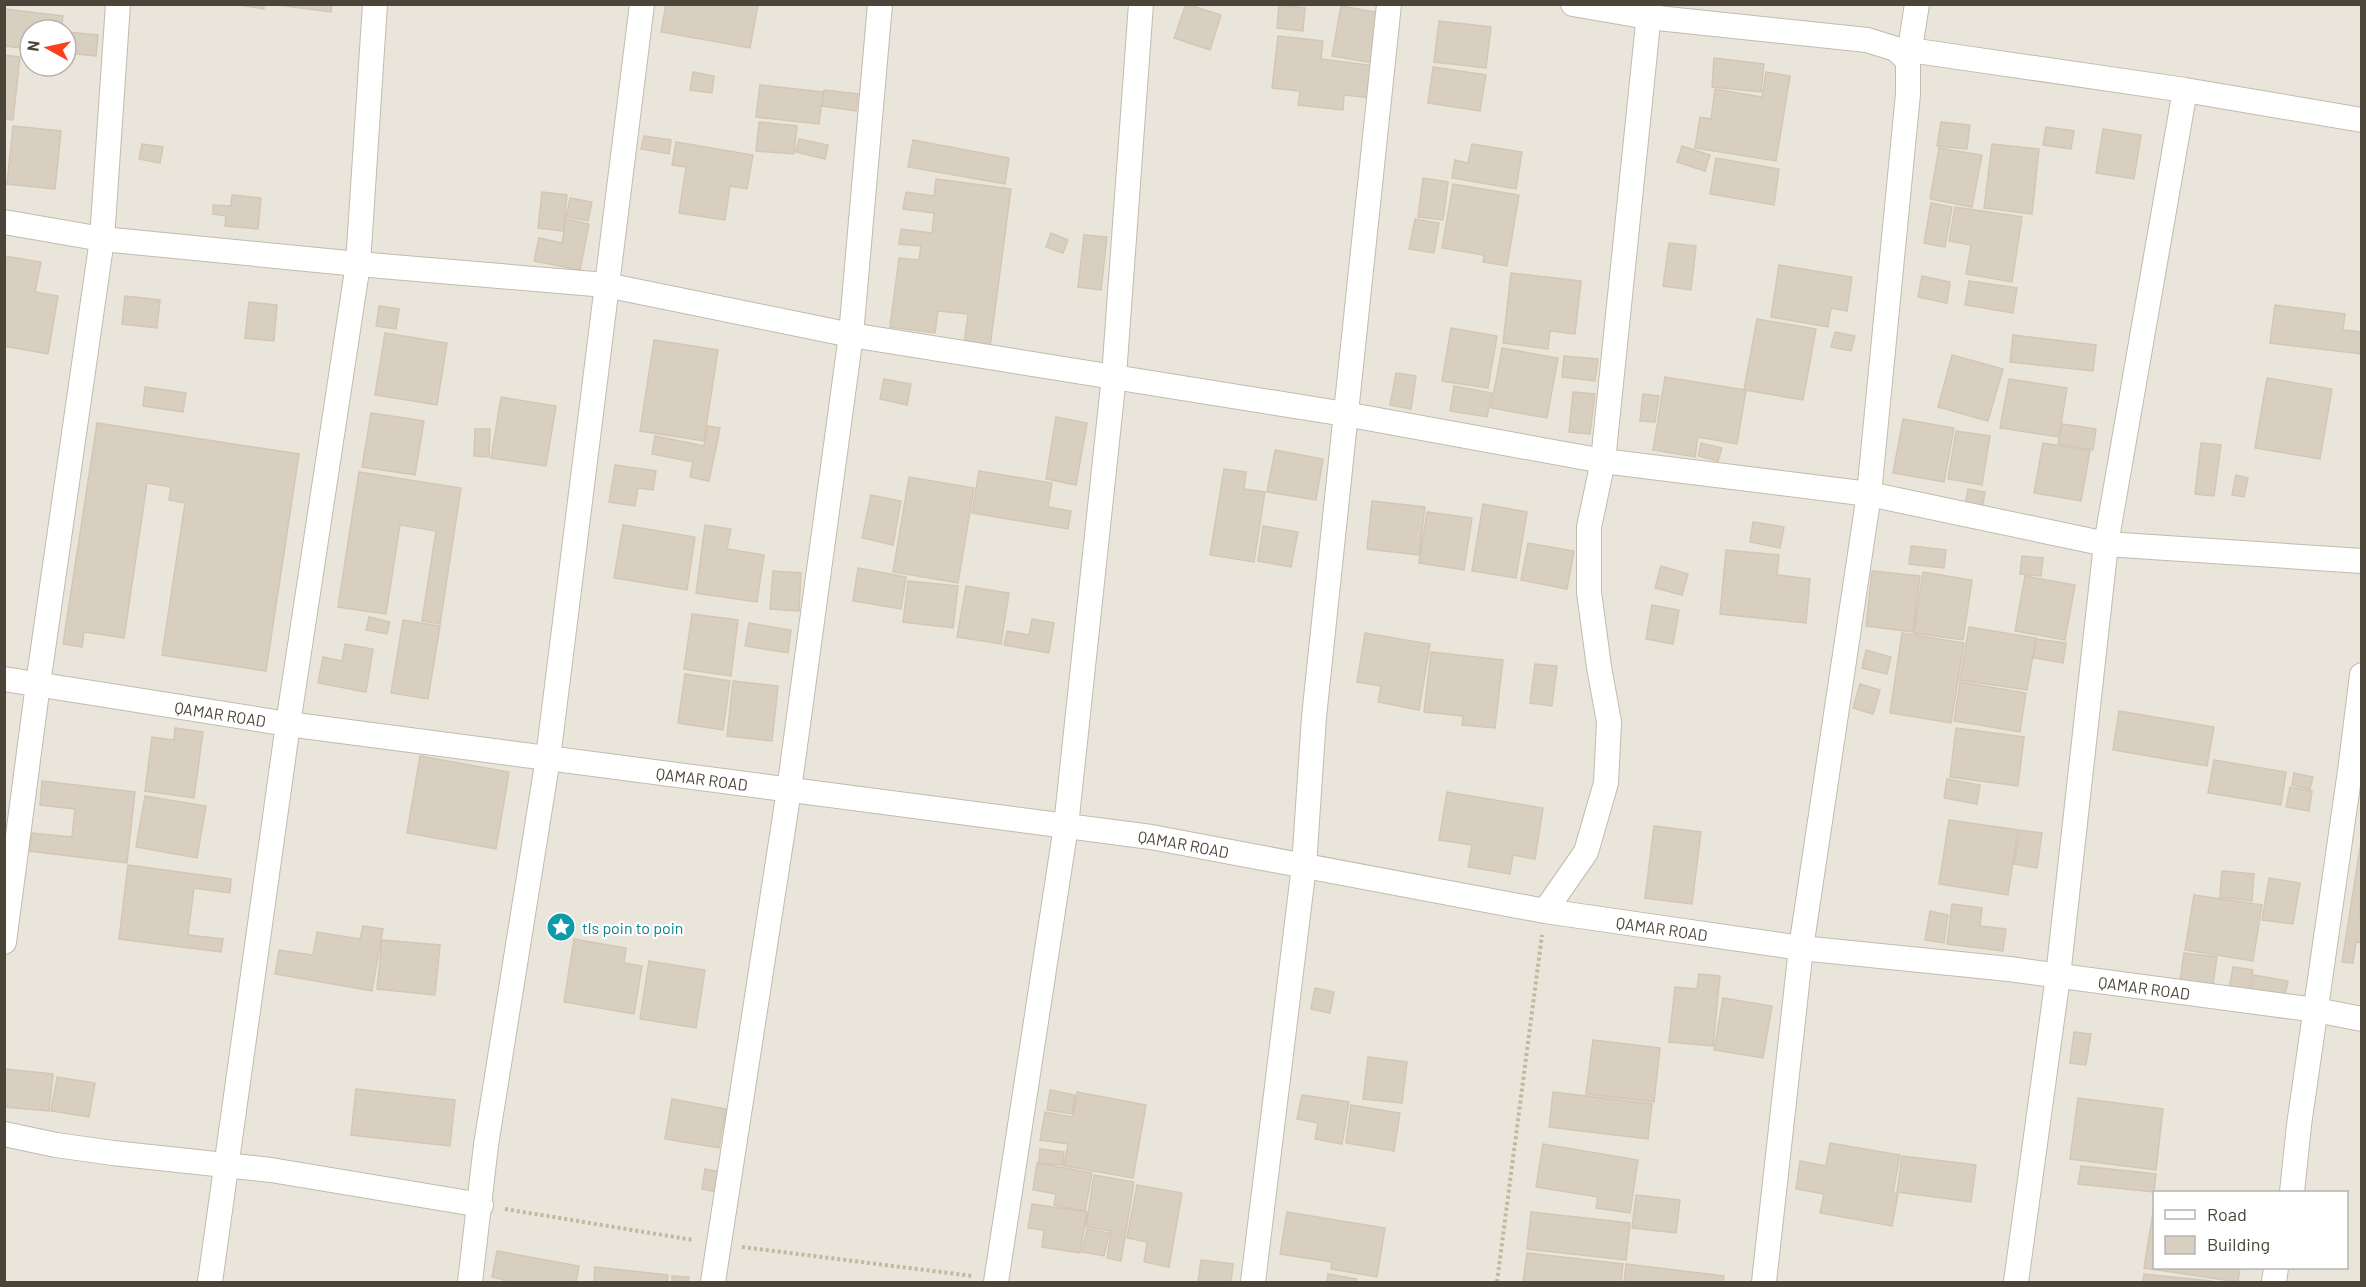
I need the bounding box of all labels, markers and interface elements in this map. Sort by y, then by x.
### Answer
north arrow [18,18,78,78]
text: N [23,39,43,52]
street label: QAMAR ROAD [173,697,267,730]
street label: QAMAR ROAD [655,763,749,794]
street label: QAMAR ROAD [1137,826,1231,861]
place icon: tls poin to poin [545,911,577,943]
street label: QAMAR ROAD [1615,912,1709,944]
place label: tls poin to poin [582,918,683,937]
street label: QAMAR ROAD [2097,972,2191,1003]
legend [2153,1191,2348,1269]
text: Road [2207,1203,2247,1225]
text: Building [2207,1233,2270,1255]

